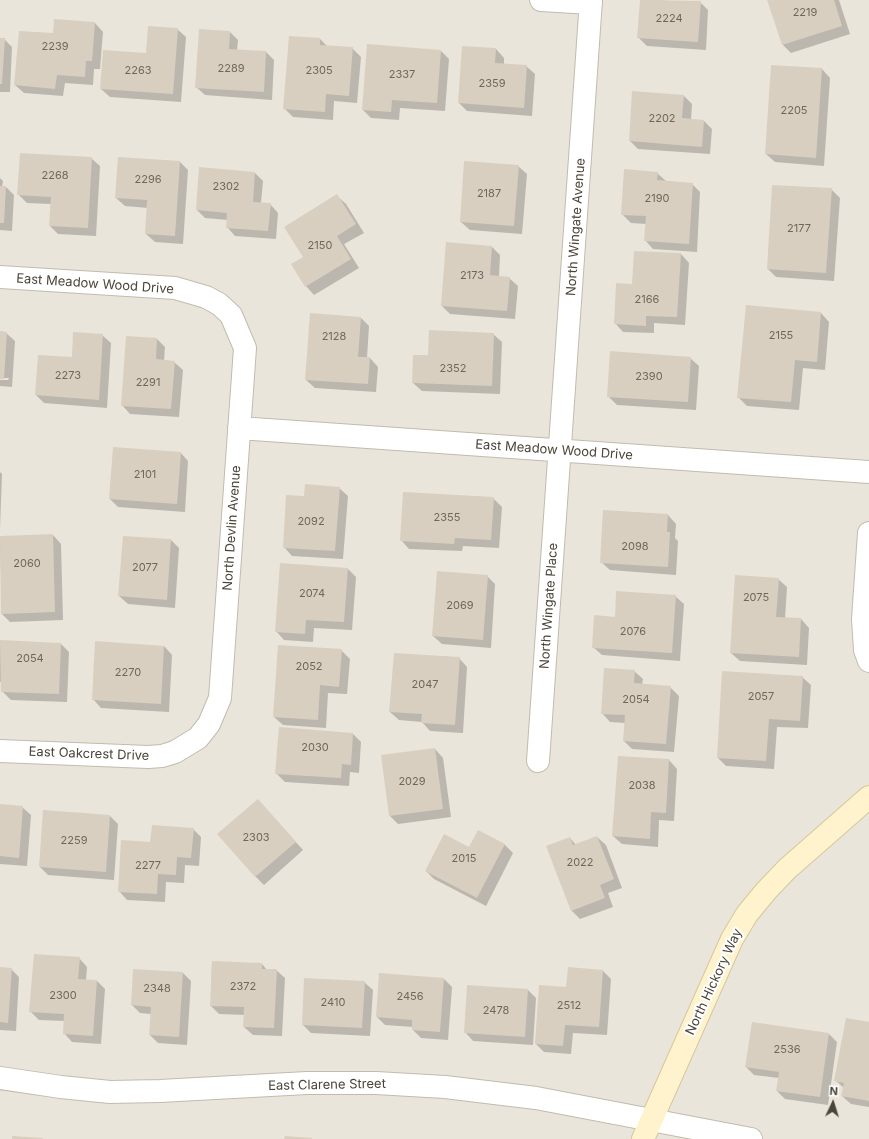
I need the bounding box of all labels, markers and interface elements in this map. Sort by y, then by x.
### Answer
house number: 2219 [793,6,817,20]
house number: 2224 [655,12,683,26]
house number: 2239 [41,40,69,54]
house number: 2289 [217,62,245,76]
house number: 2263 [124,64,152,78]
house number: 2305 [305,64,333,78]
house number: 2337 [389,68,415,82]
house number: 2359 [478,77,506,91]
house number: 2205 [780,104,808,118]
house number: 2202 [648,112,676,126]
street label: North Wingate Avenue [563,158,589,296]
house number: 2268 [41,169,69,183]
house number: 2296 [134,173,162,187]
house number: 2302 [212,180,240,194]
house number: 2187 [477,187,501,201]
house number: 2190 [645,192,669,206]
house number: 2177 [787,222,811,236]
house number: 2150 [308,239,332,253]
house number: 2173 [460,269,484,283]
street label: East Meadow Wood Drive [16,271,174,297]
house number: 2166 [635,293,659,307]
house number: 2155 [769,329,793,343]
house number: 2128 [322,330,346,344]
house number: 2352 [440,362,466,376]
house number: 2273 [55,369,81,383]
house number: 2390 [635,370,663,384]
house number: 2291 [136,376,160,390]
street label: East Meadow Wood Drive [475,437,633,463]
street label: North Devlin Avenue [220,465,244,591]
house number: 2101 [134,468,156,482]
house number: 2355 [434,511,460,525]
house number: 2092 [297,515,325,529]
house number: 2098 [621,540,649,554]
street label: North Wingate Place [537,542,561,670]
house number: 2060 [13,557,41,571]
house number: 2077 [132,561,158,575]
house number: 2074 [299,587,325,601]
house number: 2075 [743,591,769,605]
house number: 2069 [446,599,474,613]
house number: 2076 [620,625,646,639]
house number: 2054 [16,652,44,666]
house number: 2052 [295,660,323,674]
house number: 2270 [115,666,141,680]
house number: 2047 [412,678,438,692]
house number: 2057 [748,690,774,704]
house number: 2054 [622,693,650,707]
house number: 2030 [301,741,329,755]
street label: East Oakcrest Drive [28,744,150,764]
house number: 2029 [398,775,426,789]
house number: 2038 [628,779,656,793]
house number: 2303 [242,831,270,845]
house number: 2259 [61,834,87,848]
house number: 2015 [452,852,476,866]
house number: 2022 [566,856,594,870]
house number: 2277 [135,859,161,873]
street label: North Hickory Way [682,926,746,1038]
house number: 2372 [230,980,256,994]
house number: 2348 [143,982,171,996]
house number: 2300 [49,989,77,1003]
house number: 2456 [396,990,424,1004]
house number: 2410 [321,996,345,1010]
house number: 2512 [557,999,581,1013]
house number: 2478 [483,1004,509,1018]
house number: 2536 [773,1043,801,1057]
street label: East Clarene Street [268,1076,386,1094]
north arrow [813,1083,853,1123]
text: N [829,1084,839,1098]

